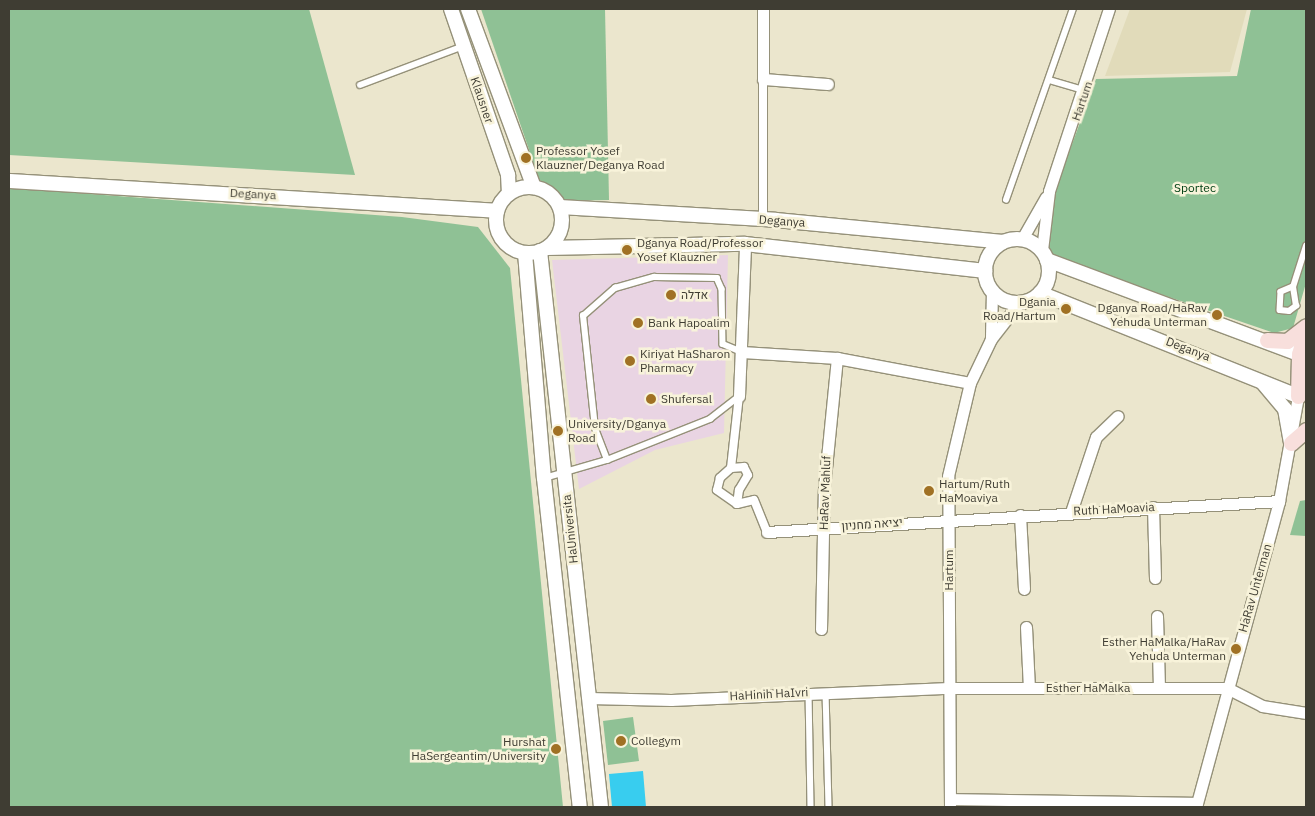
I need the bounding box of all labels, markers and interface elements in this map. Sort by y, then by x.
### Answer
street label: Klausner [467,75,497,125]
street label: Hartum [1069,79,1095,123]
place label: Professor Yosef Klauzner/Deganya Road [536,144,665,172]
marker: Professor Yosef Klauzner/Deganya Road [520,152,532,164]
park label: Sportec [1174,181,1216,195]
street label: Deganya [230,186,276,202]
street label: Deganya [758,212,806,230]
place label: Dganya Road/Professor Yosef Klauzner [637,236,763,264]
marker: Dganya Road/Professor Yosef Klauzner [621,244,633,256]
place label: אדלה [681,288,708,302]
marker: אדלה [665,289,677,301]
place label: Dgania Road/Hartum [983,295,1056,323]
place label: Dganya Road/HaRav Yehuda Unterman [1098,301,1207,329]
marker: Dgania Road/Hartum [1060,303,1072,315]
marker: Dganya Road/HaRav Yehuda Unterman [1211,309,1223,321]
place label: Bank Hapoalim [648,316,730,330]
marker: Bank Hapoalim [632,317,644,329]
street label: Deganya [1164,334,1212,364]
place label: Kiriyat HaSharon Pharmacy [640,347,730,375]
marker: Kiriyat HaSharon Pharmacy [624,355,636,367]
place label: Shufersal [661,392,712,406]
marker: Shufersal [645,393,657,405]
place label: University/Dganya Road [568,417,666,445]
marker: University/Dganya Road [552,425,564,437]
street label: HaRav Mahluf [817,456,833,530]
place label: Hartum/Ruth HaMoaviya [939,477,1010,505]
marker: Hartum/Ruth HaMoaviya [923,485,935,497]
street label: HaUniversita [559,494,581,564]
street label: Ruth HaMoavia [1073,500,1155,518]
street label: יציאה מחניון [841,515,903,533]
street label: HaRav Unterman [1235,542,1275,634]
street label: Hartum [942,550,956,590]
place label: Esther HaMalka/HaRav Yehuda Unterman [1102,635,1226,663]
marker: Esther HaMalka/HaRav Yehuda Unterman [1230,643,1242,655]
street label: Esther HaMalka [1046,681,1130,695]
street label: HaHinih HaIvri [729,685,809,703]
place label: Collegym [631,734,681,748]
place label: Hurshat HaSergeantim/University [411,735,546,763]
marker: Collegym [615,735,627,747]
marker: Hurshat HaSergeantim/University [550,743,562,755]

